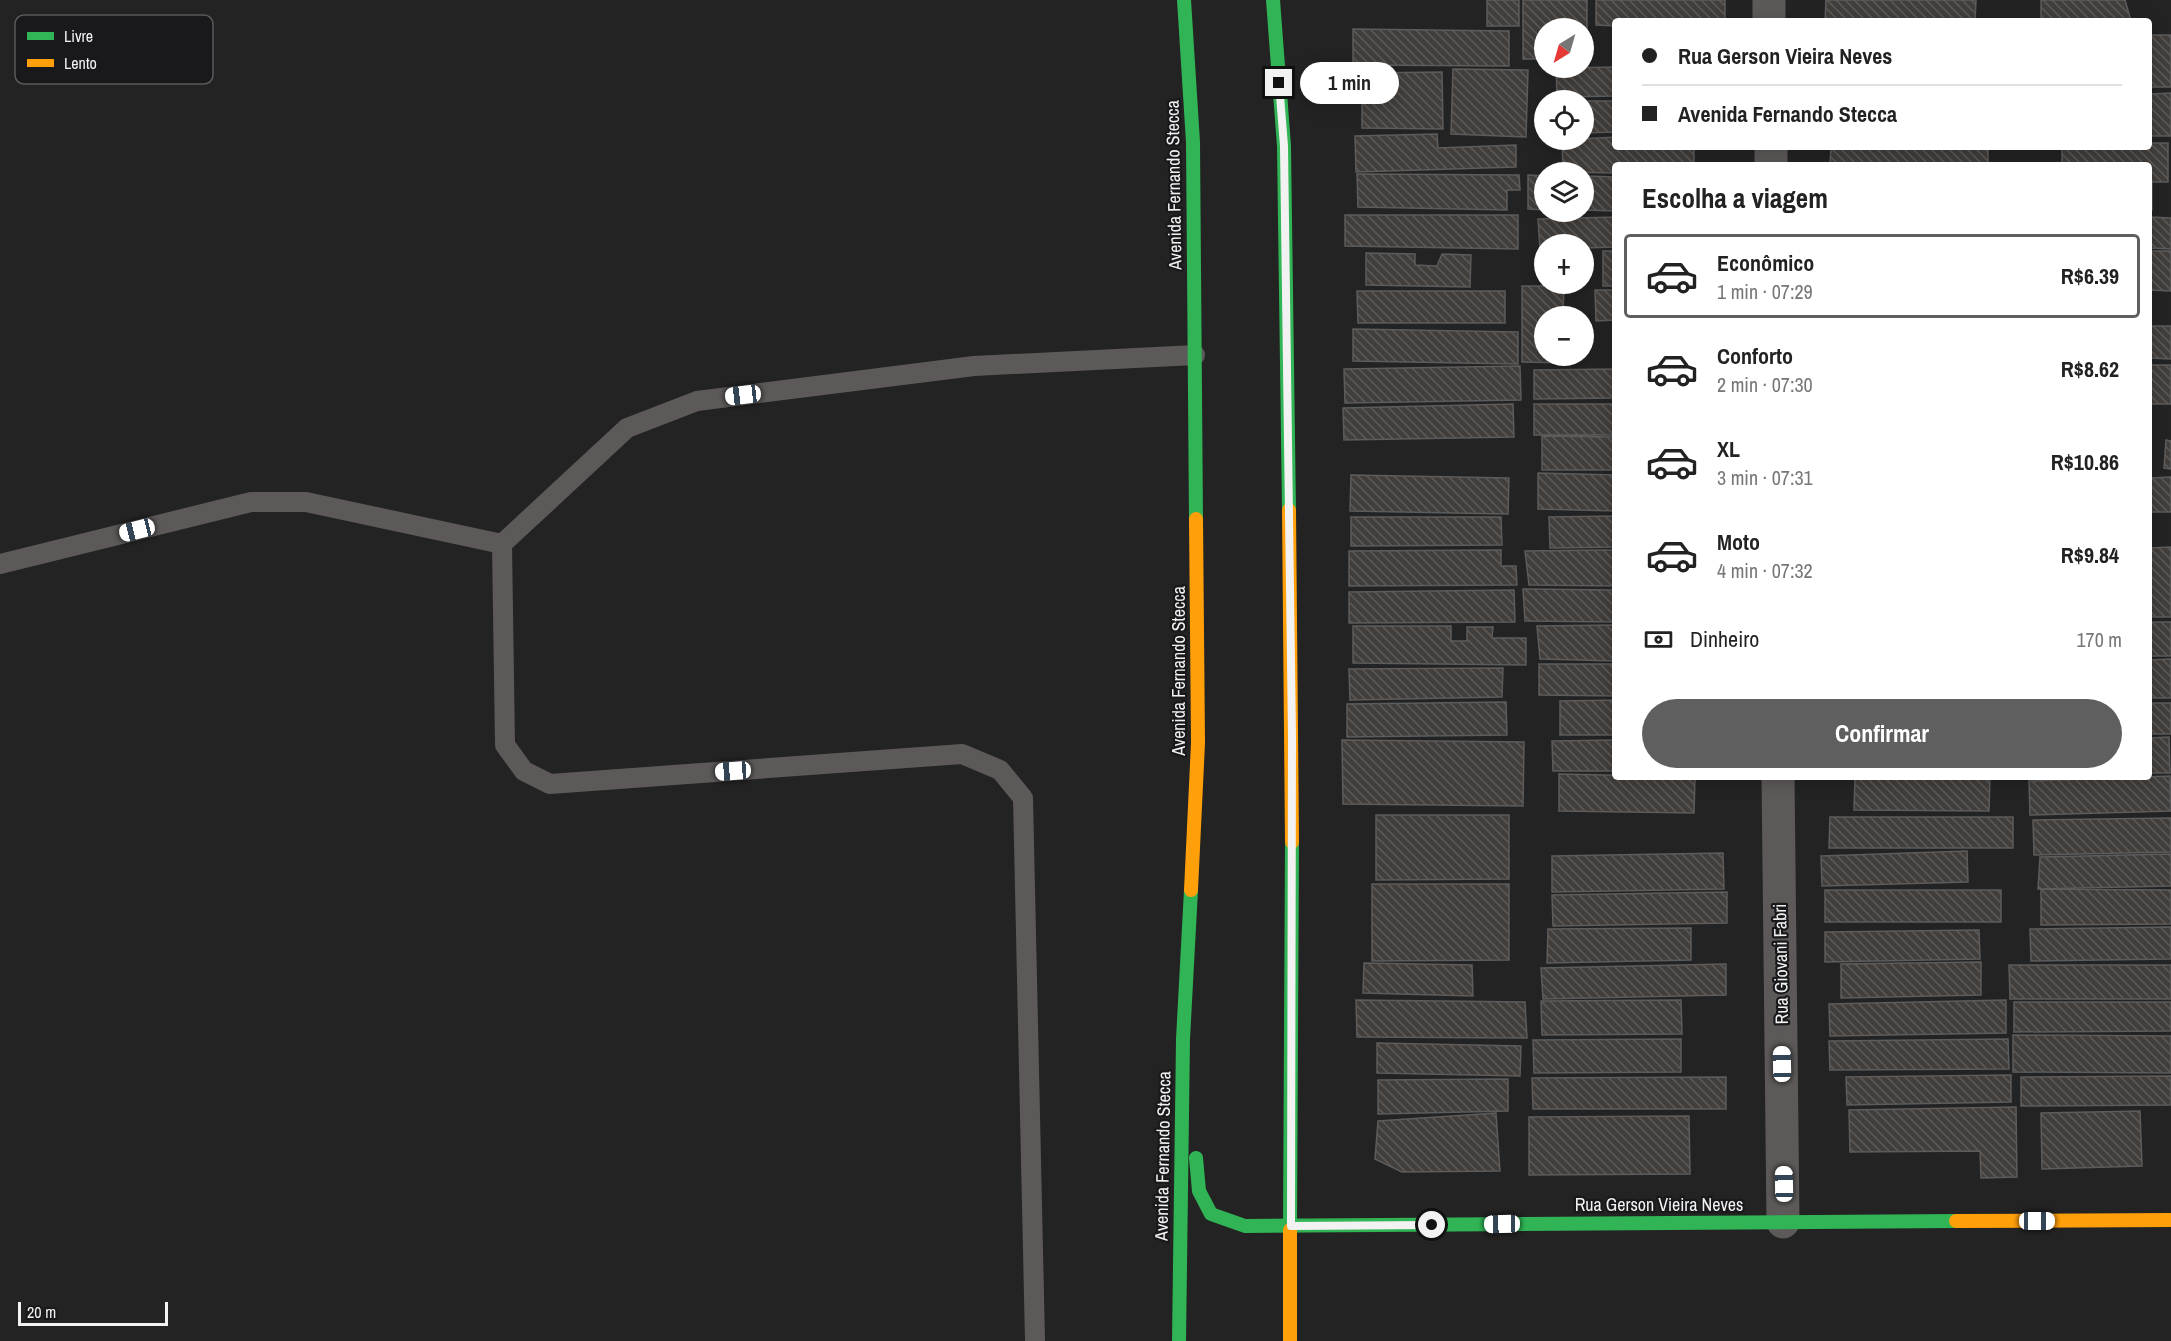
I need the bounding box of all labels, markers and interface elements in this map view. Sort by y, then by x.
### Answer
legend [15,15,213,84]
north arrow [1534,18,1594,78]
map controls [1534,18,1594,366]
text: Livre [64,25,93,47]
text: Rua Gerson Vieira Neves [1678,41,1892,71]
text: Lento [64,52,97,74]
callout: 1 min [1300,62,1399,104]
route end [1265,69,1292,96]
text: 1 min [1328,69,1371,96]
button: locate [1534,90,1594,150]
text: Avenida Fernando Stecca [1678,99,1897,129]
street label: Avenida Fernando Stecca [1160,100,1187,271]
button: layers [1534,162,1594,222]
text: Escolha a viagem [1642,180,1828,216]
button: + [1534,234,1594,294]
text: Econômico [1717,248,1814,278]
icon: car [1645,249,1699,303]
text: R$6.39 [2061,261,2119,291]
text: 1 min · 07:29 [1717,278,1813,305]
button: − [1534,306,1594,366]
text: Conforto [1717,341,1793,371]
icon: car [1645,342,1699,396]
text: R$8.62 [2061,354,2119,384]
text: 2 min · 07:30 [1717,371,1813,398]
car [724,384,762,406]
text: XL [1717,434,1740,464]
icon: car [1645,435,1699,489]
text: R$10.86 [2051,447,2119,477]
text: 3 min · 07:31 [1717,464,1813,491]
car [117,517,157,543]
text: Moto [1717,527,1760,557]
icon: car [1645,528,1699,582]
text: R$9.84 [2061,540,2119,570]
text: 4 min · 07:32 [1717,557,1813,584]
street label: Avenida Fernando Stecca [1166,586,1191,757]
icon: cash [1642,623,1675,656]
text: Dinheiro [1690,624,1759,654]
text: 170 m [2076,626,2122,653]
button: Confirmar [1642,699,2122,768]
car [714,761,752,781]
street label: Rua Giovani Fabri [1767,903,1794,1025]
car [1773,1046,1791,1082]
street label: Avenida Fernando Stecca [1149,1071,1176,1242]
car [1775,1166,1793,1202]
street label: Rua Gerson Vieira Neves [1575,1192,1743,1217]
route start [1418,1211,1445,1238]
car [2019,1212,2055,1230]
car [1484,1215,1520,1233]
scale bar [18,1299,168,1326]
text: 20 m [27,1301,56,1323]

